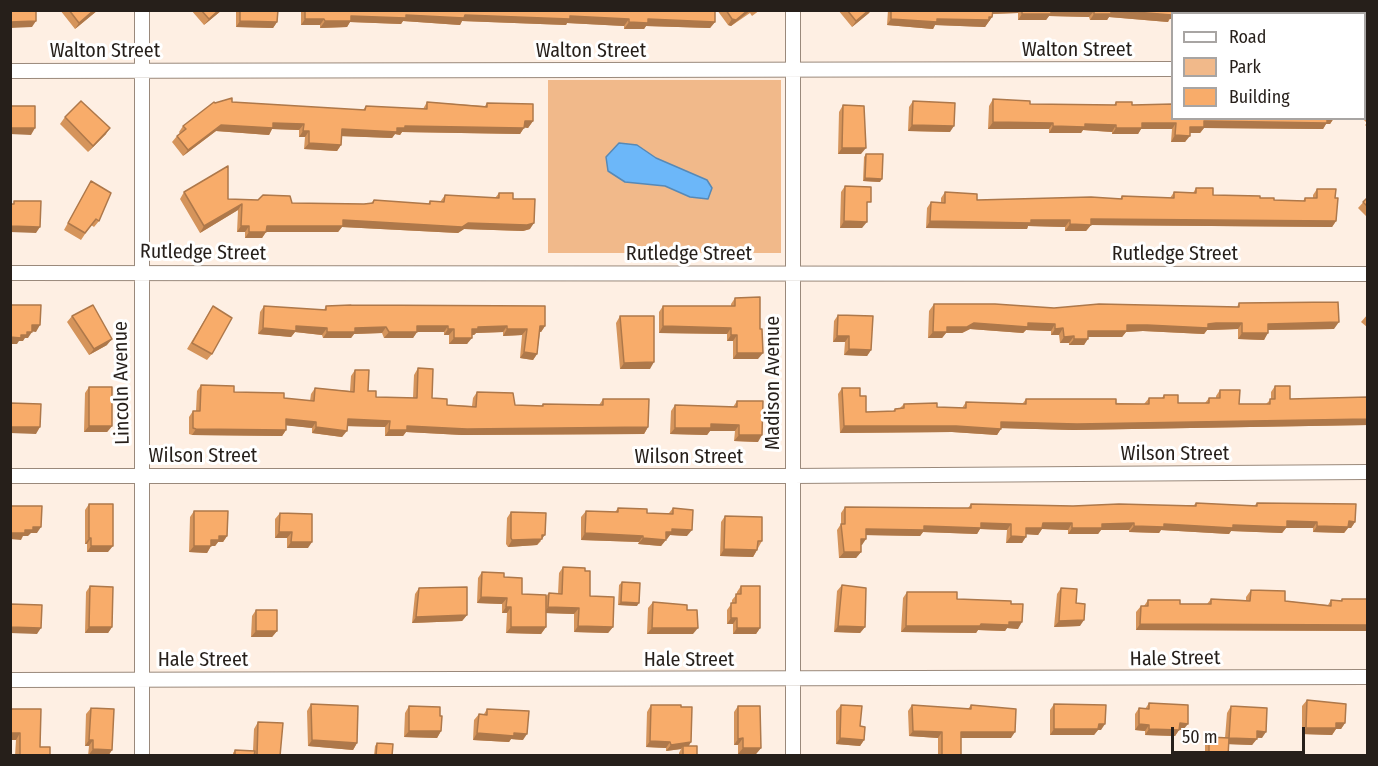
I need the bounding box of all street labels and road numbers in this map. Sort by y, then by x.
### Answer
street label: Walton Street [1022,38,1132,62]
street label: Walton Street [50,39,160,63]
street label: Walton Street [536,39,646,63]
street label: Rutledge Street [140,240,266,266]
street label: Rutledge Street [626,242,752,266]
street label: Rutledge Street [1112,242,1238,266]
street label: Madison Avenue [761,316,785,450]
street label: Lincoln Avenue [109,321,135,445]
street label: Wilson Street [1121,442,1229,466]
street label: Wilson Street [149,444,257,468]
street label: Wilson Street [635,445,743,469]
street label: Hale Street [1129,646,1221,672]
street label: Hale Street [158,648,248,672]
street label: Hale Street [644,648,734,672]

